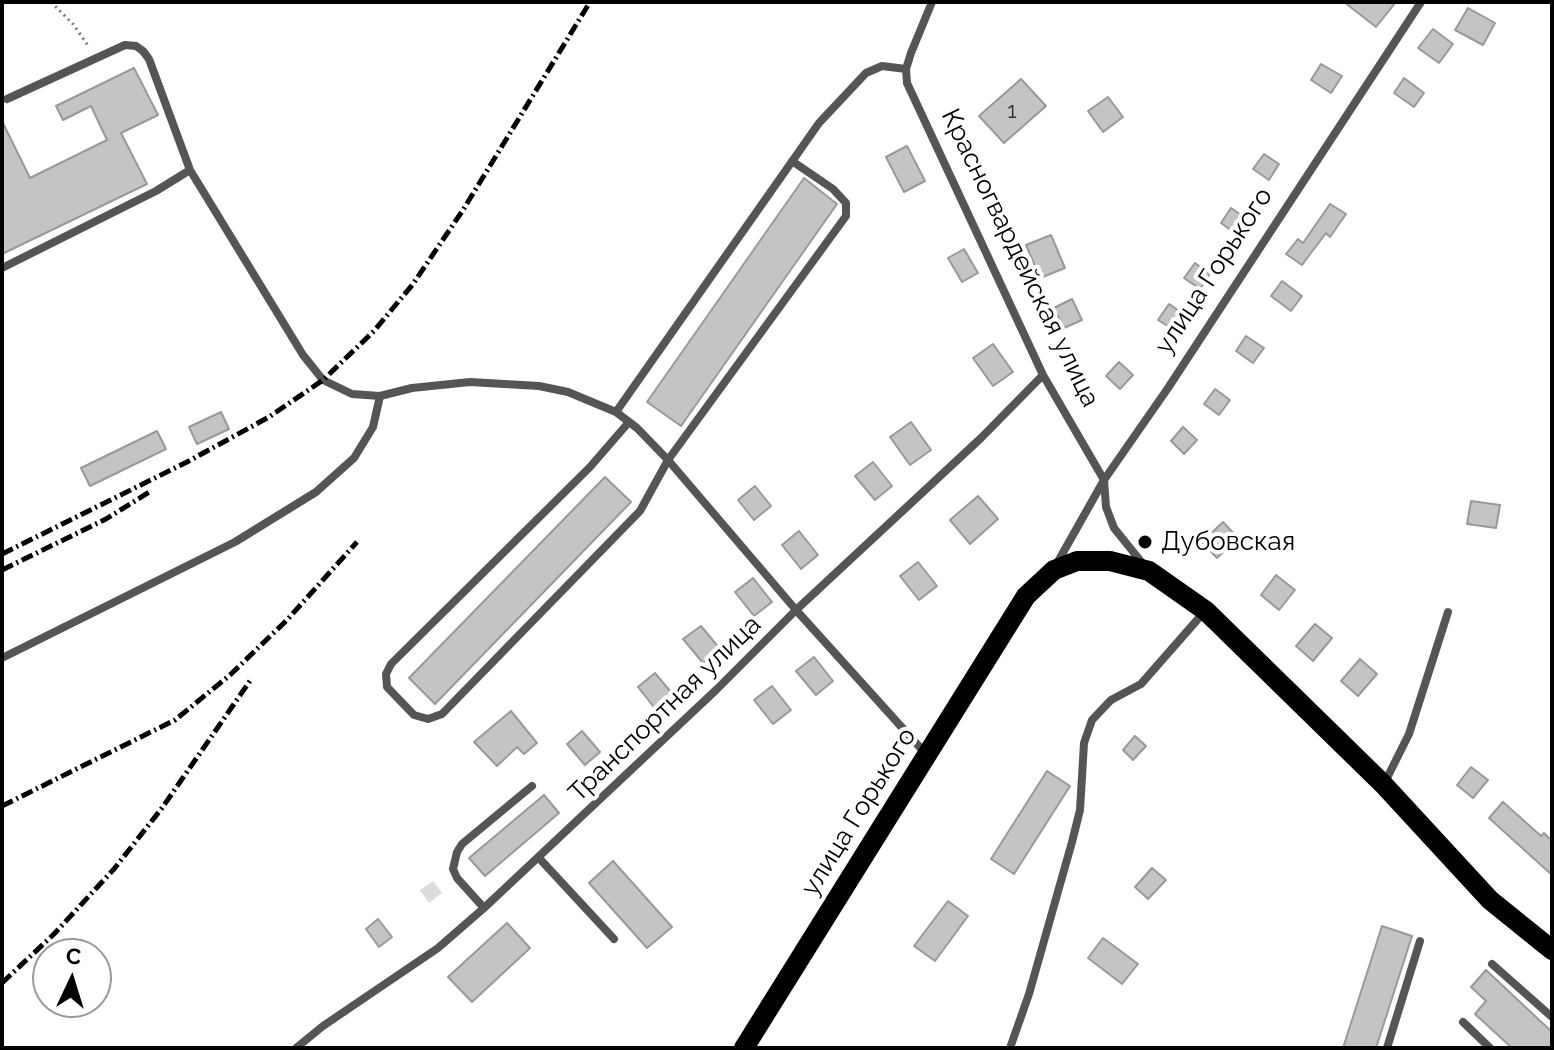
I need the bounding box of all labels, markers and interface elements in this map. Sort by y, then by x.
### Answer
house number: 1 [1007,98,1017,124]
street label: Красногвардейская улица [934,104,1106,412]
street label: улица Горького [1149,182,1279,360]
place label: Дубовская [1161,526,1295,558]
marker: Дубовская [1136,533,1154,551]
street label: Транспортная улица [563,609,767,809]
street label: улица Горького [795,722,923,902]
north arrow [32,938,112,1018]
text: С [65,943,82,970]

